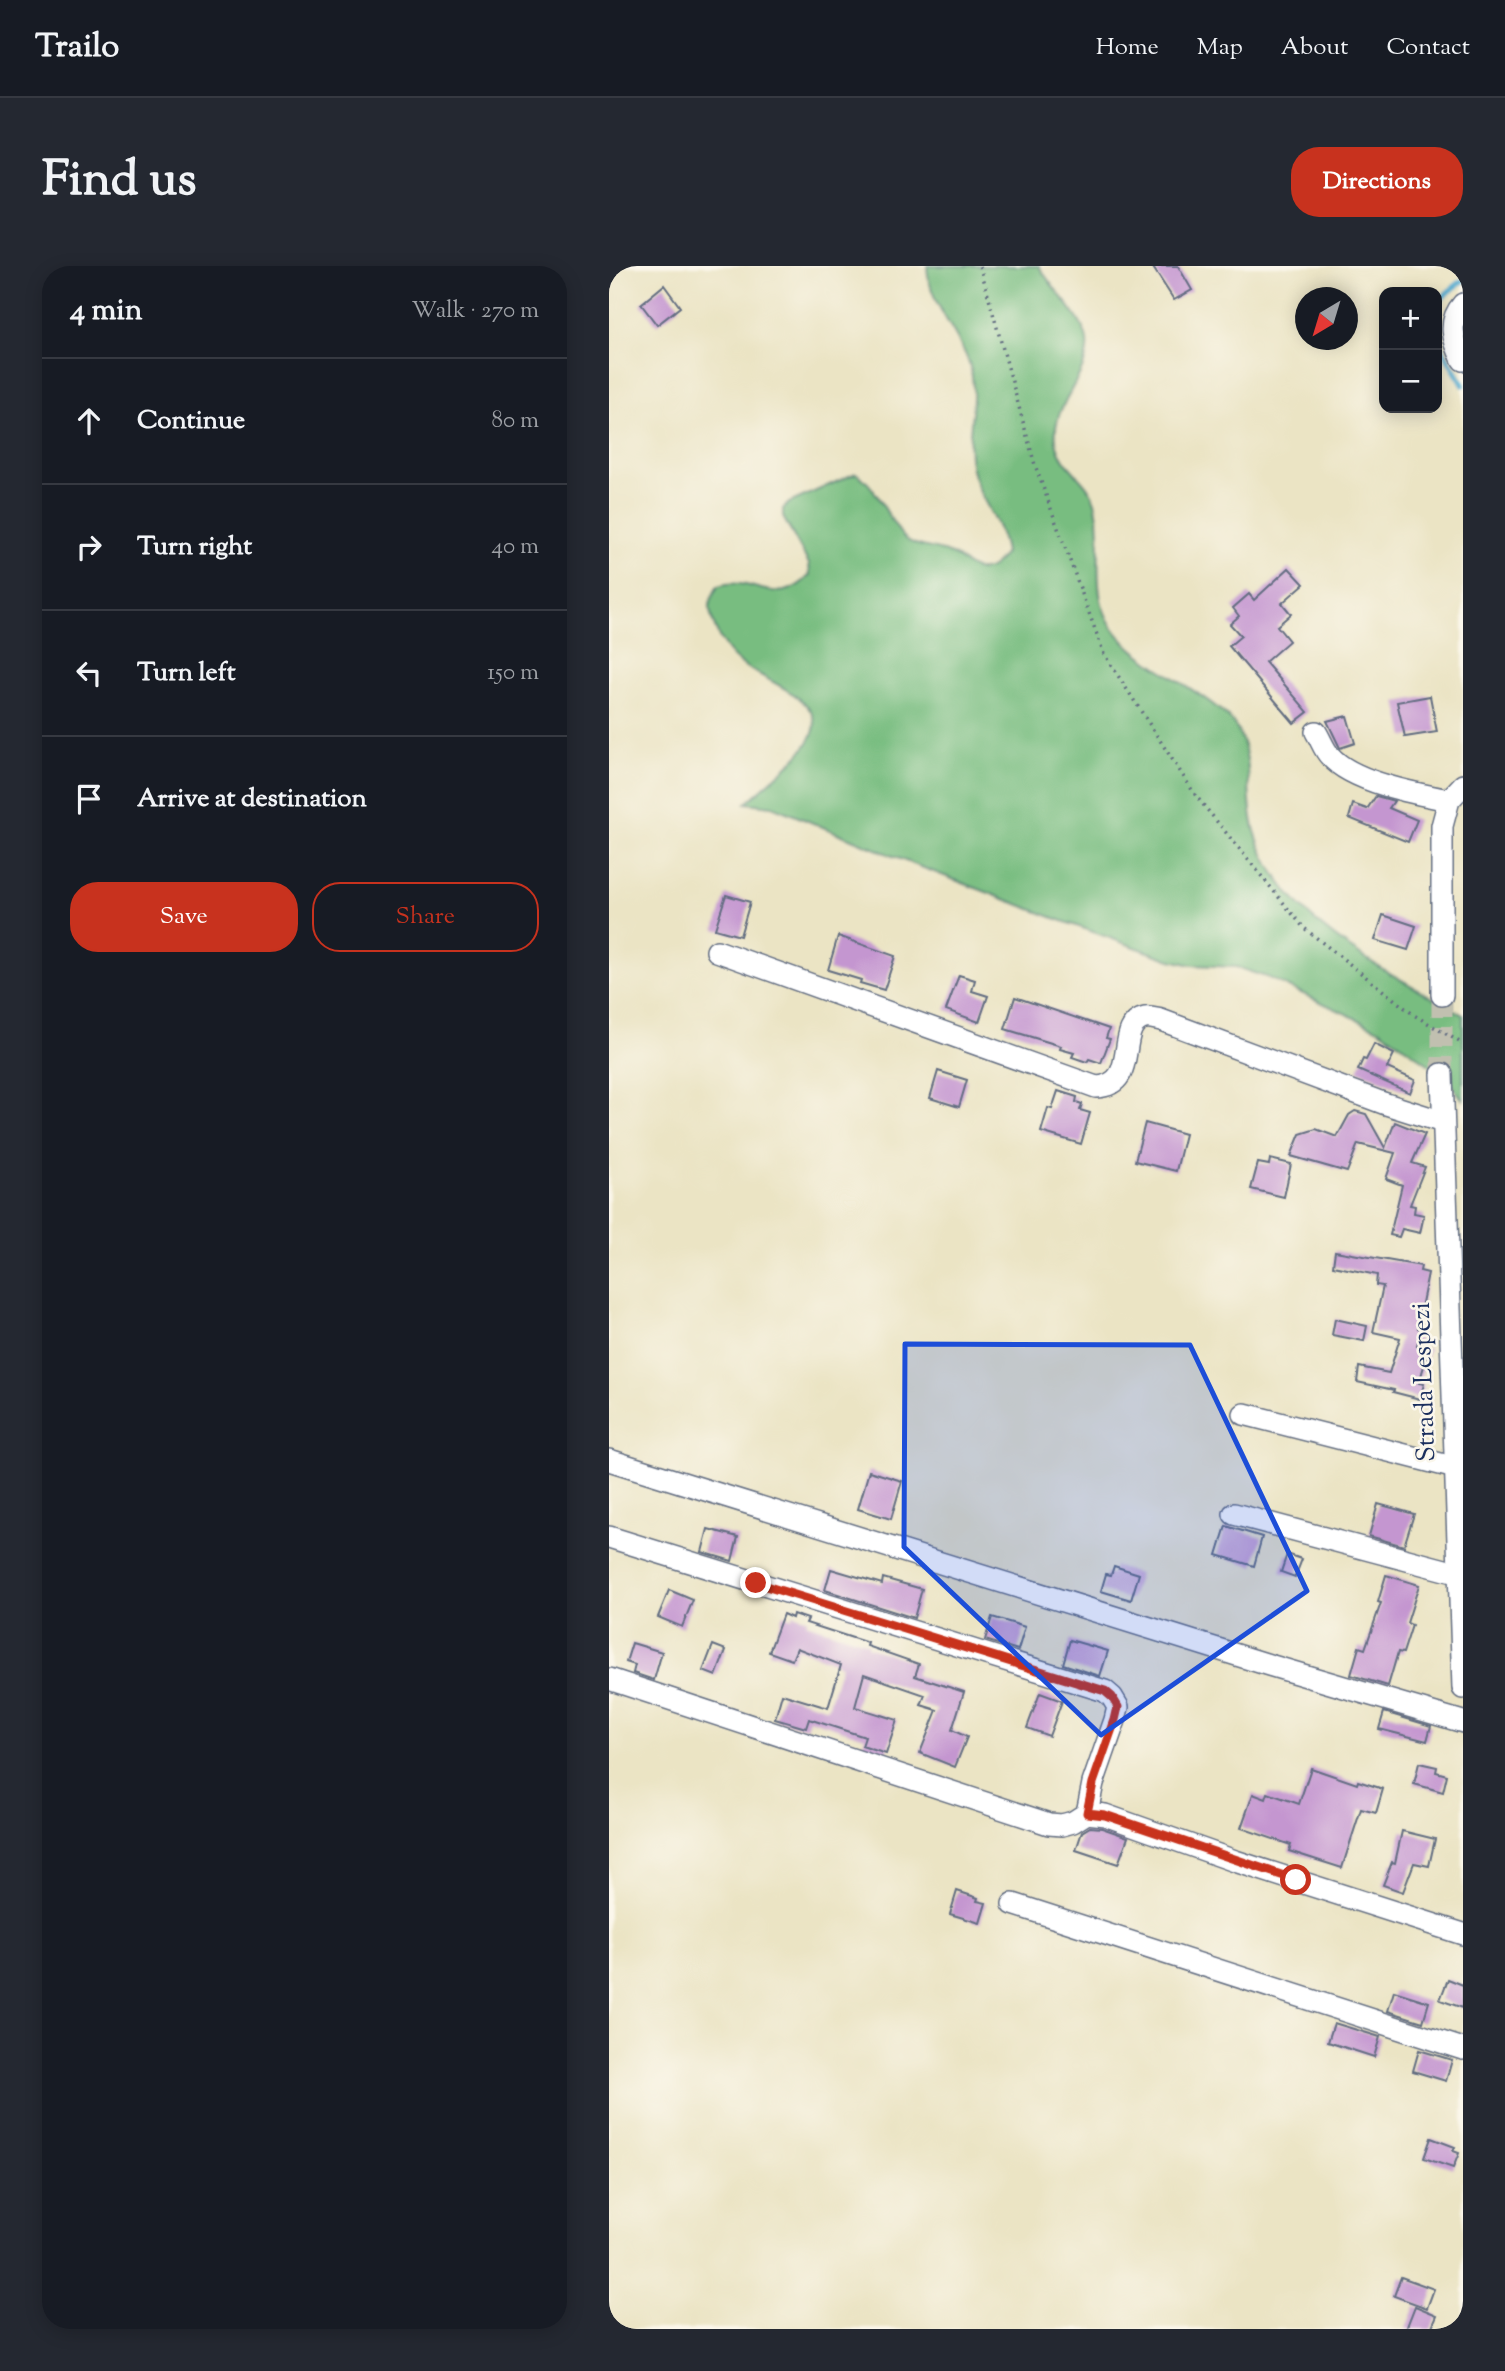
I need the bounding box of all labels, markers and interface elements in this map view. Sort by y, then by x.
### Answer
text: Trailo [35,24,119,72]
text: Home [1096,31,1159,65]
text: Map [1197,31,1243,65]
text: About [1281,31,1348,65]
text: Contact [1386,31,1470,65]
text: Find us [42,147,196,217]
button: Directions [1291,147,1463,217]
north arrow [1295,287,1358,350]
map controls [1379,287,1442,413]
button: + [1379,287,1442,350]
text: 4 min [70,290,143,333]
text: Walk · 270 m [411,295,539,328]
button: − [1379,350,1442,413]
icon: ahead [70,402,108,440]
text: Continue [137,403,245,440]
text: 80 m [491,405,539,438]
icon: right [70,528,108,566]
text: Turn right [137,529,252,566]
text: 40 m [492,531,539,564]
icon: left [70,654,108,692]
text: Turn left [137,655,236,692]
text: 150 m [487,657,539,690]
icon: arrive [70,780,108,818]
text: Arrive at destination [137,781,367,818]
button: Save [70,882,298,952]
button: Share [312,882,539,952]
street label: Strada Lespezi [1404,1302,1446,1462]
route end [740,1567,771,1598]
route start [1280,1864,1311,1895]

